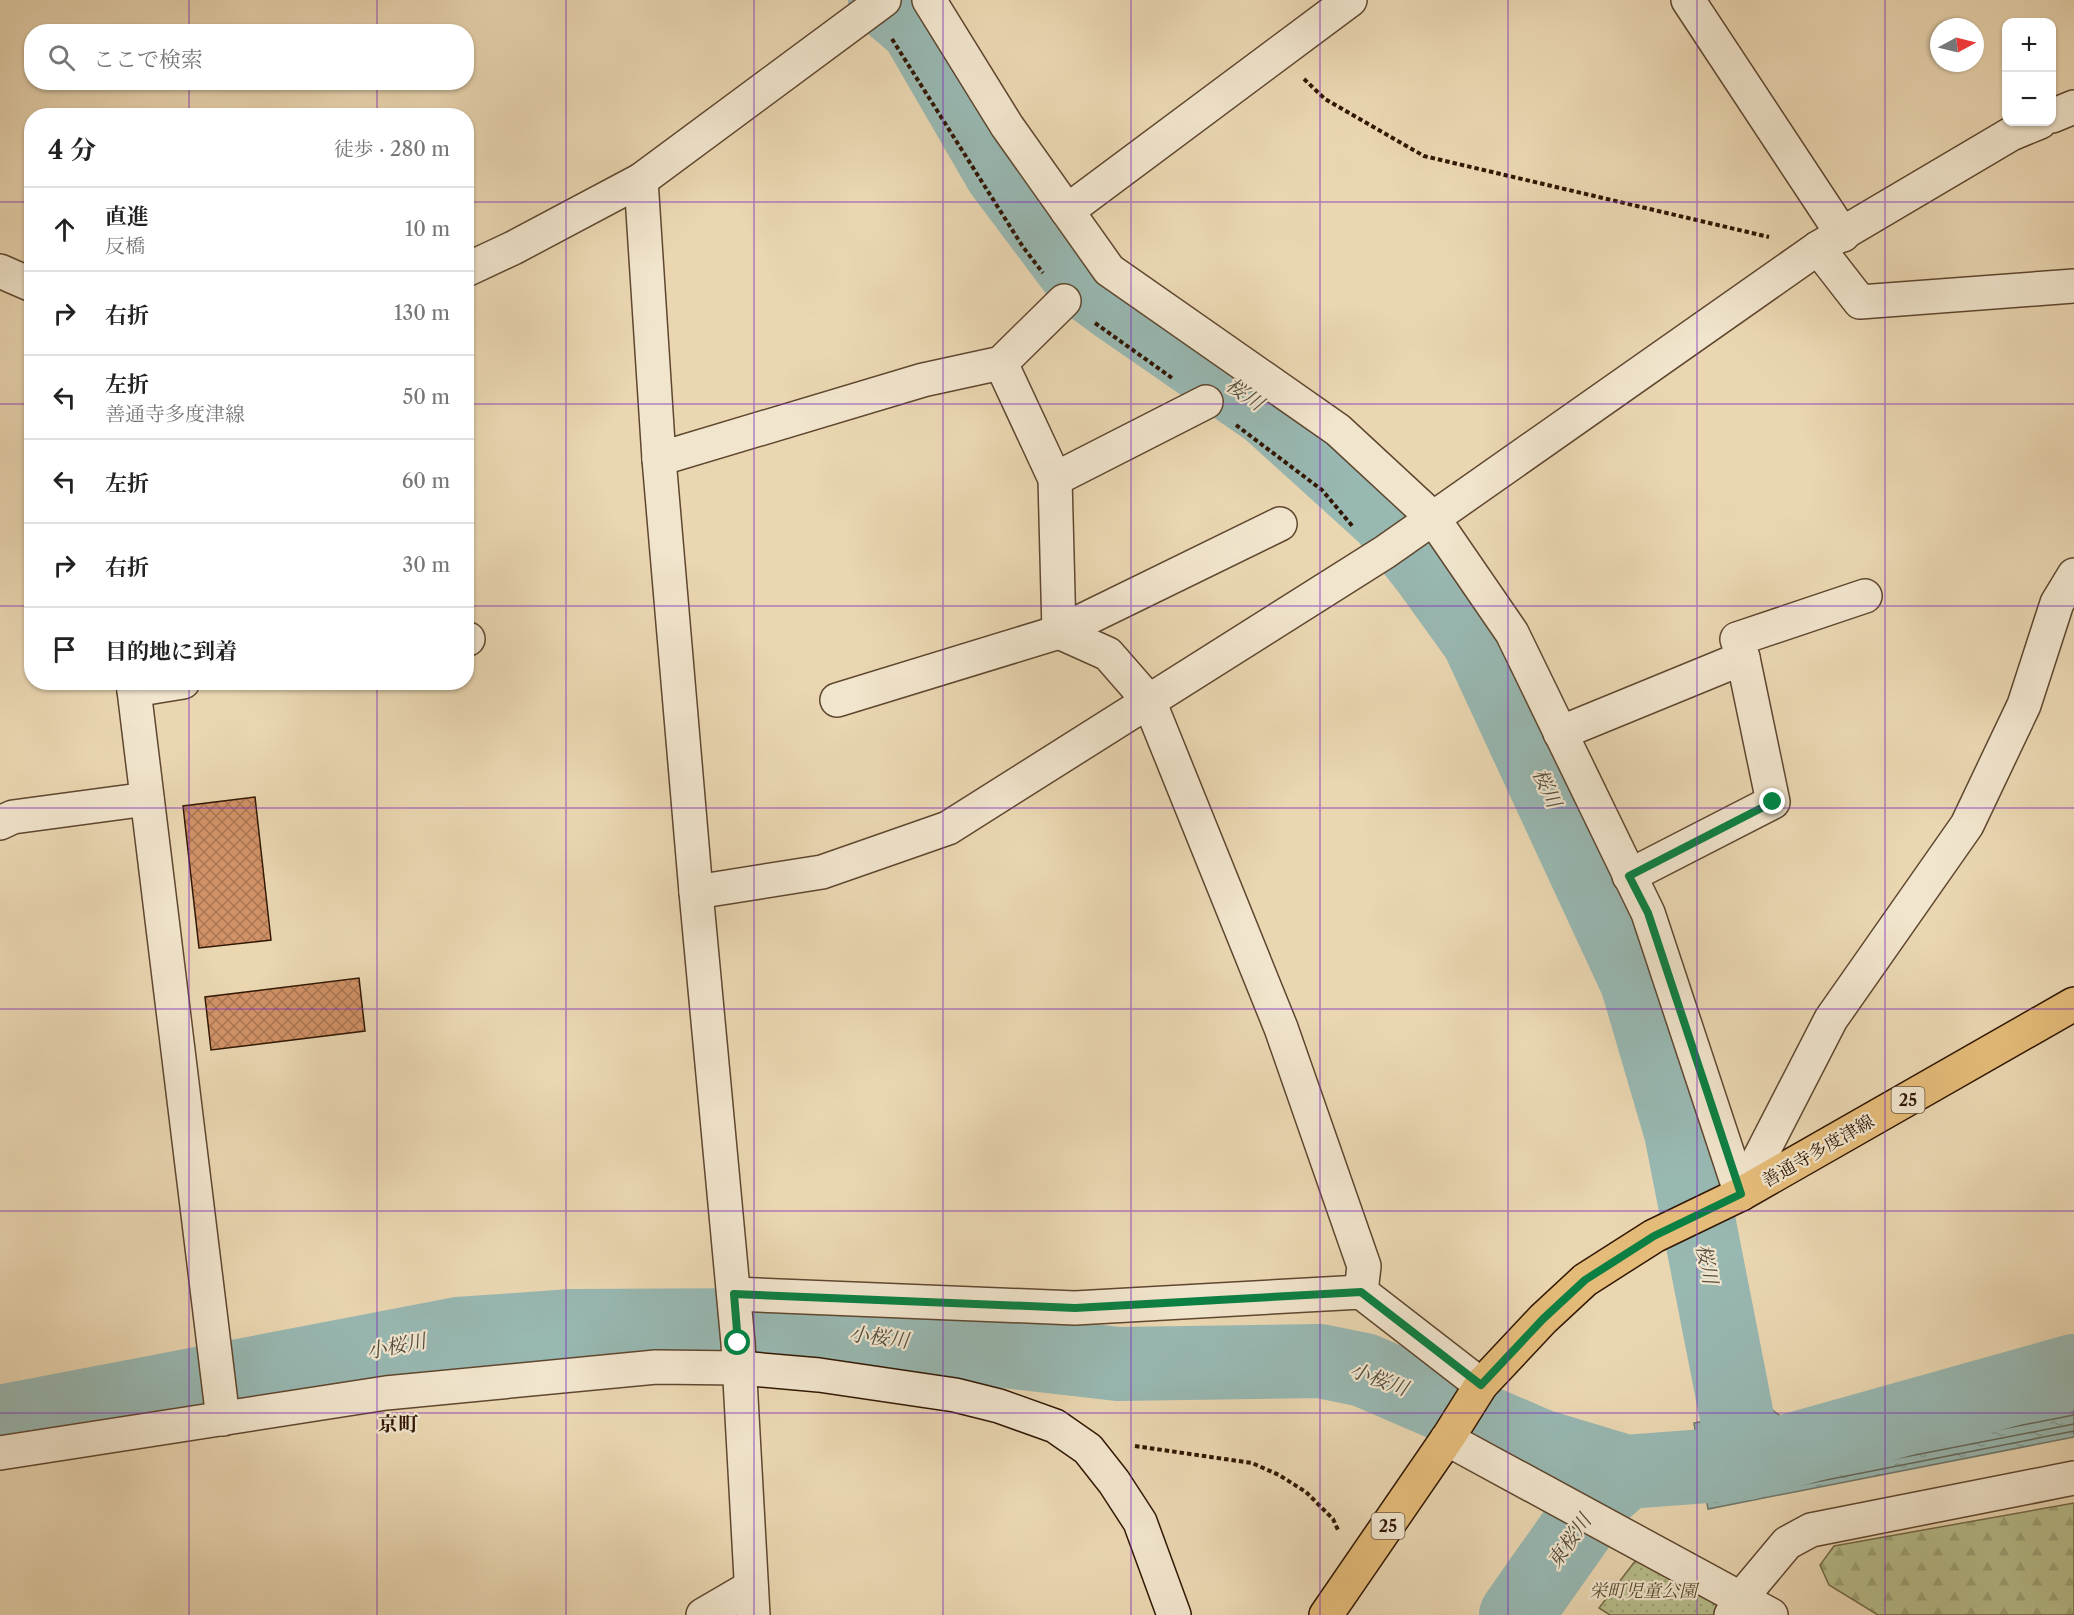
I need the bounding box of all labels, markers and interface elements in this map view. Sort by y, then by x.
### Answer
north arrow [1930,18,1984,72]
map controls [2002,18,2056,126]
button: + [2002,18,2056,72]
search box [24,24,474,90]
icon: search [45,41,78,74]
text: ここで検索 [93,46,203,73]
button: − [2002,72,2056,126]
text: 4 分 [48,134,96,166]
text: 徒歩 · 280 m [334,137,450,161]
text: 直進 [105,203,149,230]
icon: ahead [48,213,81,246]
text: 10 m [405,217,450,241]
text: 反橋 [105,234,145,258]
icon: right [48,297,81,330]
text: 130 m [394,301,450,325]
text: 右折 [105,302,149,329]
text: 左折 [105,371,149,398]
water label: 桜川 [1222,373,1270,416]
icon: left [48,381,81,414]
text: 50 m [403,385,450,409]
text: 善通寺多度津線 [105,402,245,426]
icon: left [48,465,81,498]
text: 60 m [402,469,450,493]
text: 左折 [105,470,149,497]
icon: right [48,549,81,582]
text: 30 m [402,553,450,577]
text: 右折 [105,554,149,581]
icon: arrive [48,633,81,666]
text: 目的地に到着 [105,638,237,665]
water label: 桜川 [1528,765,1567,813]
route end [1759,788,1785,814]
road number: 25 [1892,1087,1924,1113]
street label: 善通寺多度津線 [1758,1110,1878,1192]
water label: 桜川 [1691,1242,1723,1288]
water label: 小桜川 [848,1321,912,1353]
water label: 小桜川 [364,1328,430,1364]
route start [724,1329,750,1355]
water label: 小桜川 [1347,1357,1413,1401]
district label: 京町 [378,1412,419,1436]
water label: 東桜川 [1542,1508,1597,1572]
road number: 25 [1372,1513,1404,1539]
park label: 栄町児童公園 [1589,1580,1700,1602]

